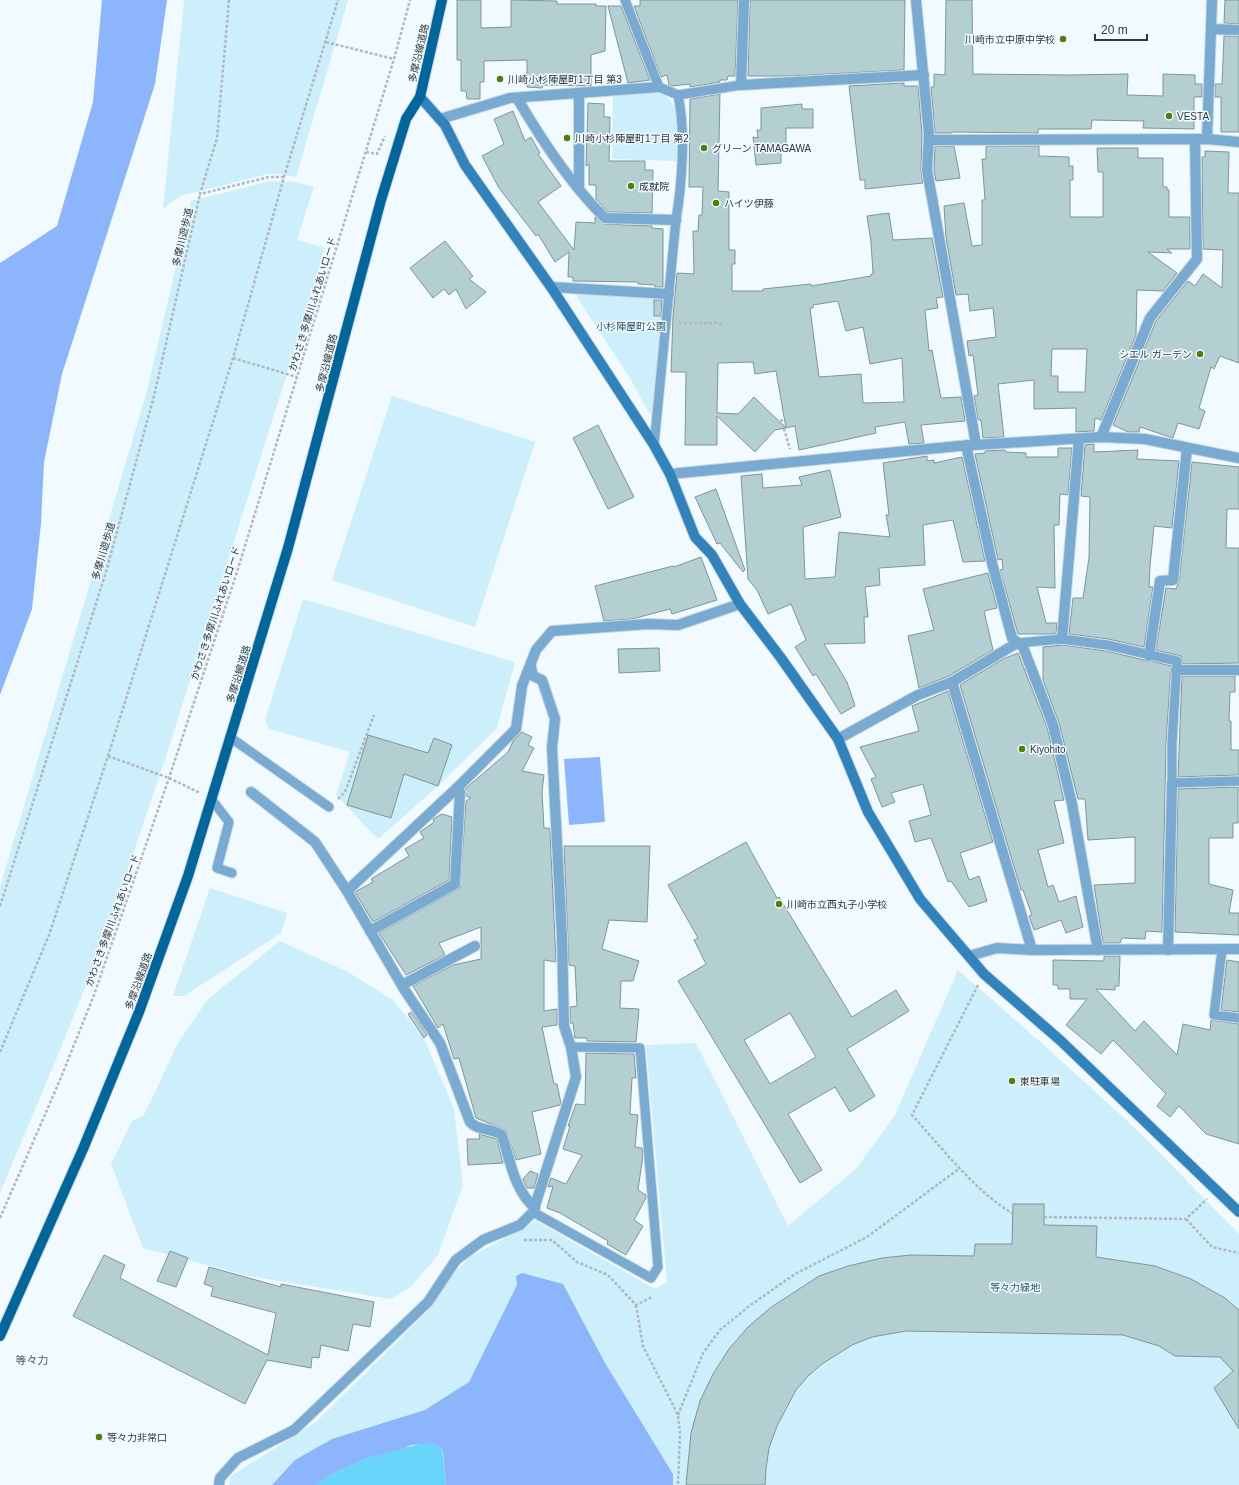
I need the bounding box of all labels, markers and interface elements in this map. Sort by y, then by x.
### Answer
scale bar [1095,16,1147,42]
street label: 多摩沿線道路 [406,23,431,84]
text: 20 m [1101,23,1128,37]
place label: 川崎市立中原中学校 [965,34,1055,45]
marker: 川崎市立中原中学校 [1058,34,1068,44]
marker: 川崎小杉陣屋町1丁目 第3 [495,74,505,84]
place label: 川崎小杉陣屋町1丁目 第3 [508,74,622,85]
marker: VESTA [1164,111,1174,121]
place label: VESTA [1177,111,1209,122]
marker: 川崎小杉陣屋町1丁目 第2 [562,133,572,143]
place label: 川崎小杉陣屋町1丁目 第2 [575,133,689,144]
marker: グリーン TAMAGAWA [699,143,709,153]
place label: グリーン TAMAGAWA [712,143,811,154]
marker: 成就院 [626,181,636,191]
place label: 成就院 [639,181,669,192]
marker: ハイツ伊藤 [711,198,721,208]
place label: ハイツ伊藤 [724,198,774,209]
street label: 多摩川遊歩道 [170,207,195,268]
street label: かわさき多摩川ふれあいロード [287,236,338,373]
park label: 小杉陣屋町公園 [596,321,666,332]
street label: 多摩沿線道路 [314,333,339,394]
place label: シエル ガーデン [1119,349,1192,360]
marker: シエル ガーデン [1195,349,1205,359]
street label: 多摩川遊歩道 [90,521,117,581]
street label: かわさき多摩川ふれあいロード [189,545,242,681]
street label: 多摩沿線道路 [224,644,253,704]
marker: Kiyohito [1017,744,1027,754]
place label: Kiyohito [1030,744,1066,755]
street label: かわさき多摩川ふれあいロード [83,853,142,988]
marker: 川崎市立西丸子小学校 [774,899,784,909]
place label: 川崎市立西丸子小学校 [787,899,887,910]
street label: 多摩沿線道路 [123,951,154,1011]
marker: 東駐車場 [1007,1076,1017,1086]
place label: 東駐車場 [1020,1076,1060,1087]
park label: 等々力緑地 [990,1282,1041,1293]
district label: 等々力 [16,1354,49,1366]
marker: 等々力非常口 [94,1432,104,1442]
place label: 等々力非常口 [107,1432,167,1443]

